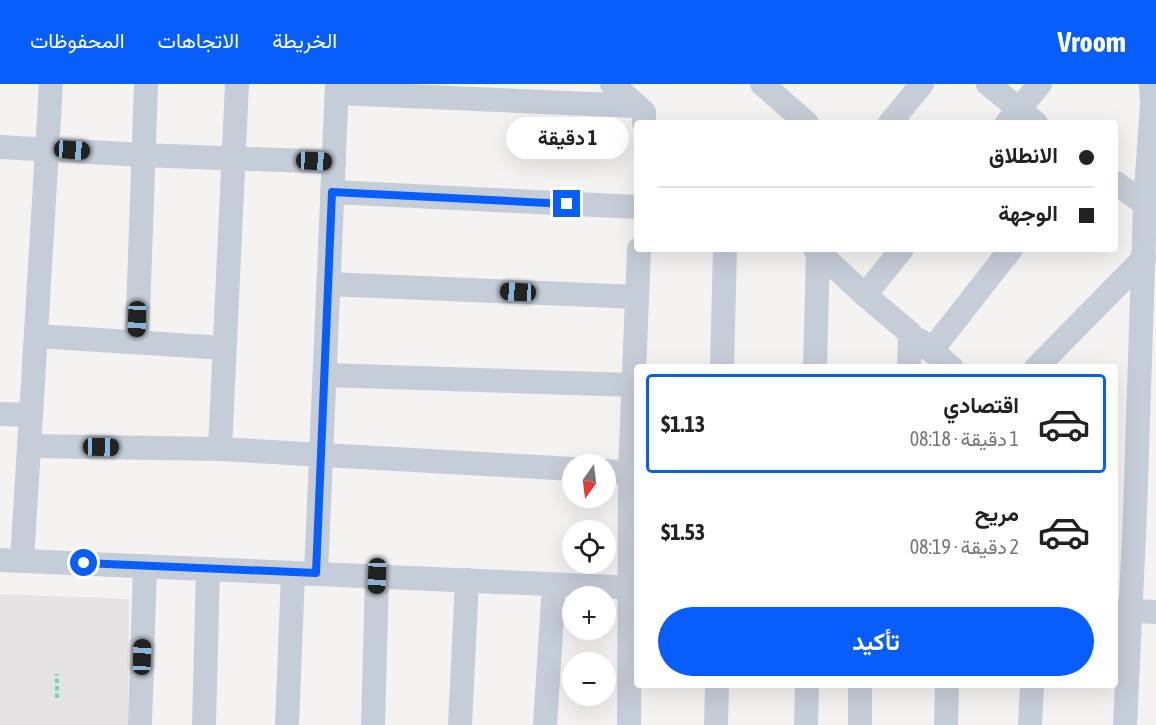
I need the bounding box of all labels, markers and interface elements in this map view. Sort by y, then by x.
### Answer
text: Vroom [1058,26,1126,58]
text: المحفوظات [30,28,125,52]
text: الاتجاهات [158,28,239,52]
text: الخريطة [272,28,337,52]
callout: 1 دقيقة [506,117,628,159]
text: 1 دقيقة [538,126,597,149]
car [53,140,91,160]
text: الانطلاق [989,142,1058,168]
car [296,151,332,171]
route end [553,190,580,217]
text: الوجهة [998,200,1058,226]
car [500,282,536,302]
car [127,301,147,337]
text: اقتصادي [943,392,1019,418]
icon: car [1037,397,1091,451]
text: $1.13 [661,411,705,437]
text: 1 دقيقة · 08:18 [910,427,1019,450]
car [83,438,119,456]
north arrow [562,454,616,508]
map controls [562,454,616,706]
text: مريح [975,500,1019,526]
icon: car [1037,505,1091,559]
text: $1.53 [661,519,705,545]
button: locate [562,520,616,574]
text: 2 دقيقة · 08:19 [910,535,1019,558]
route start [70,549,97,576]
car [367,558,387,594]
button: + [562,586,616,640]
button: تأكيد [658,607,1094,676]
car [132,639,152,675]
button: − [562,652,616,706]

